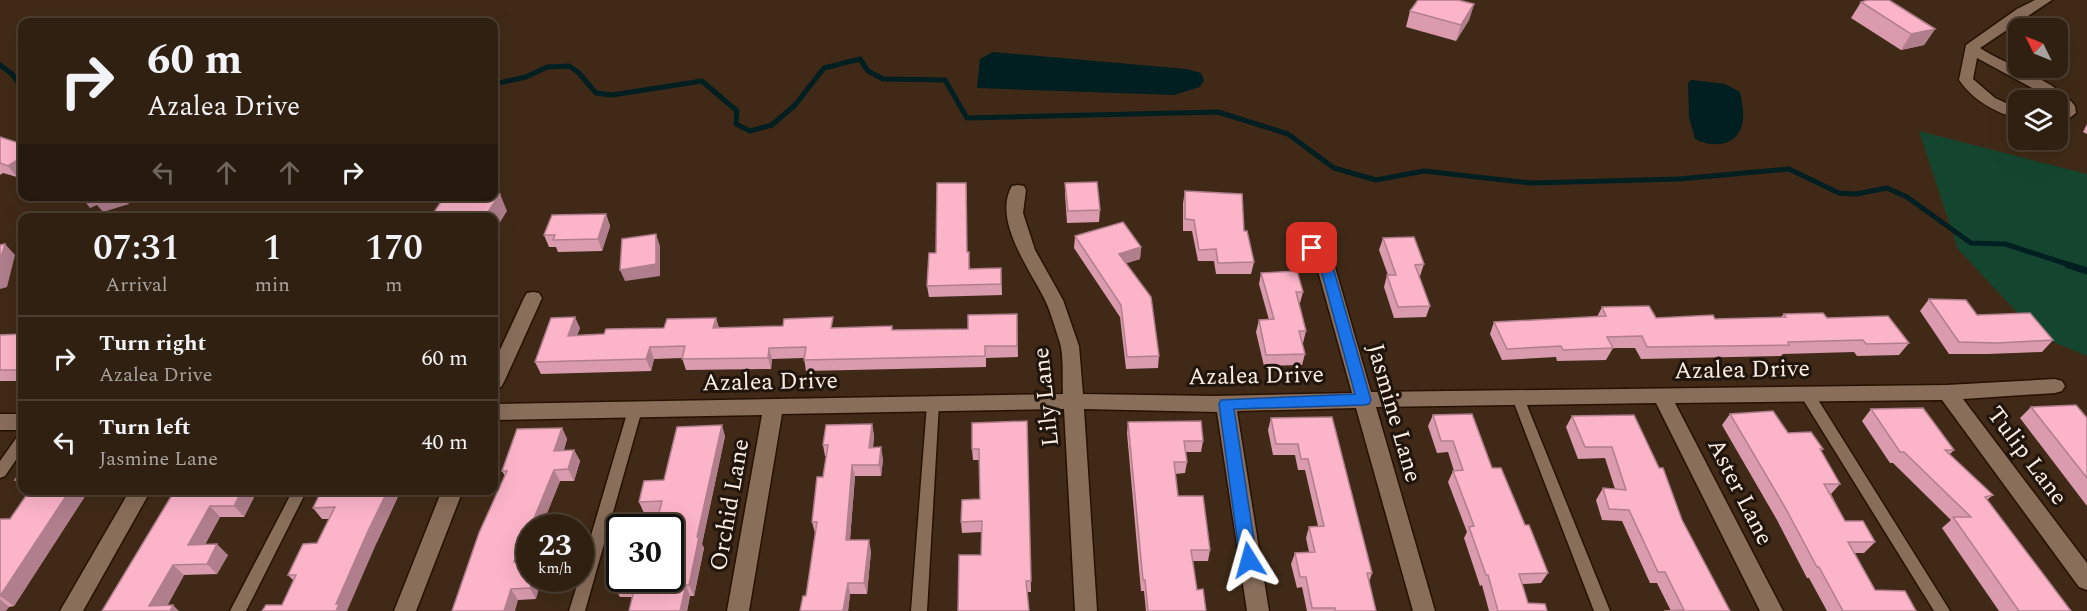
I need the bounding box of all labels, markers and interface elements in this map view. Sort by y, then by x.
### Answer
north arrow [2008,18,2068,78]
map controls [2008,18,2068,150]
text: 60 m [147,29,242,92]
icon: right [48,42,126,120]
text: Azalea Drive [147,86,300,128]
button: layers [2008,90,2068,150]
icon: left [147,156,180,189]
icon: ahead [210,156,243,189]
icon: ahead [273,156,306,189]
icon: right [336,156,369,189]
text: 07:31 [93,221,180,276]
text: 1 [263,221,282,276]
text: 170 [365,221,423,276]
pin [1286,222,1337,273]
icon: arrive [1295,231,1328,264]
text: Arrival [105,270,168,300]
text: min [255,270,290,300]
text: m [385,270,403,300]
text: Turn right [99,327,206,360]
street label: Jasmine Lane [1357,339,1431,487]
icon: right [48,342,81,375]
text: 60 m [422,342,468,375]
street label: Lily Lane [1023,346,1069,448]
street label: Azalea Drive [1674,351,1810,389]
street label: Azalea Drive [1188,357,1324,395]
text: Azalea Drive [99,360,212,390]
street label: Azalea Drive [702,363,838,401]
street label: Tulip Lane [1978,399,2076,513]
text: Turn left [99,411,191,444]
icon: left [48,426,81,459]
text: 40 m [422,426,468,459]
street label: Aster Lane [1698,432,1782,552]
street label: Orchid Lane [701,436,759,574]
text: Jasmine Lane [99,444,218,474]
speed limit sign: 30 [606,514,684,592]
text: 23 [538,523,572,569]
position arrow [1217,528,1281,592]
text: km/h [538,557,572,580]

